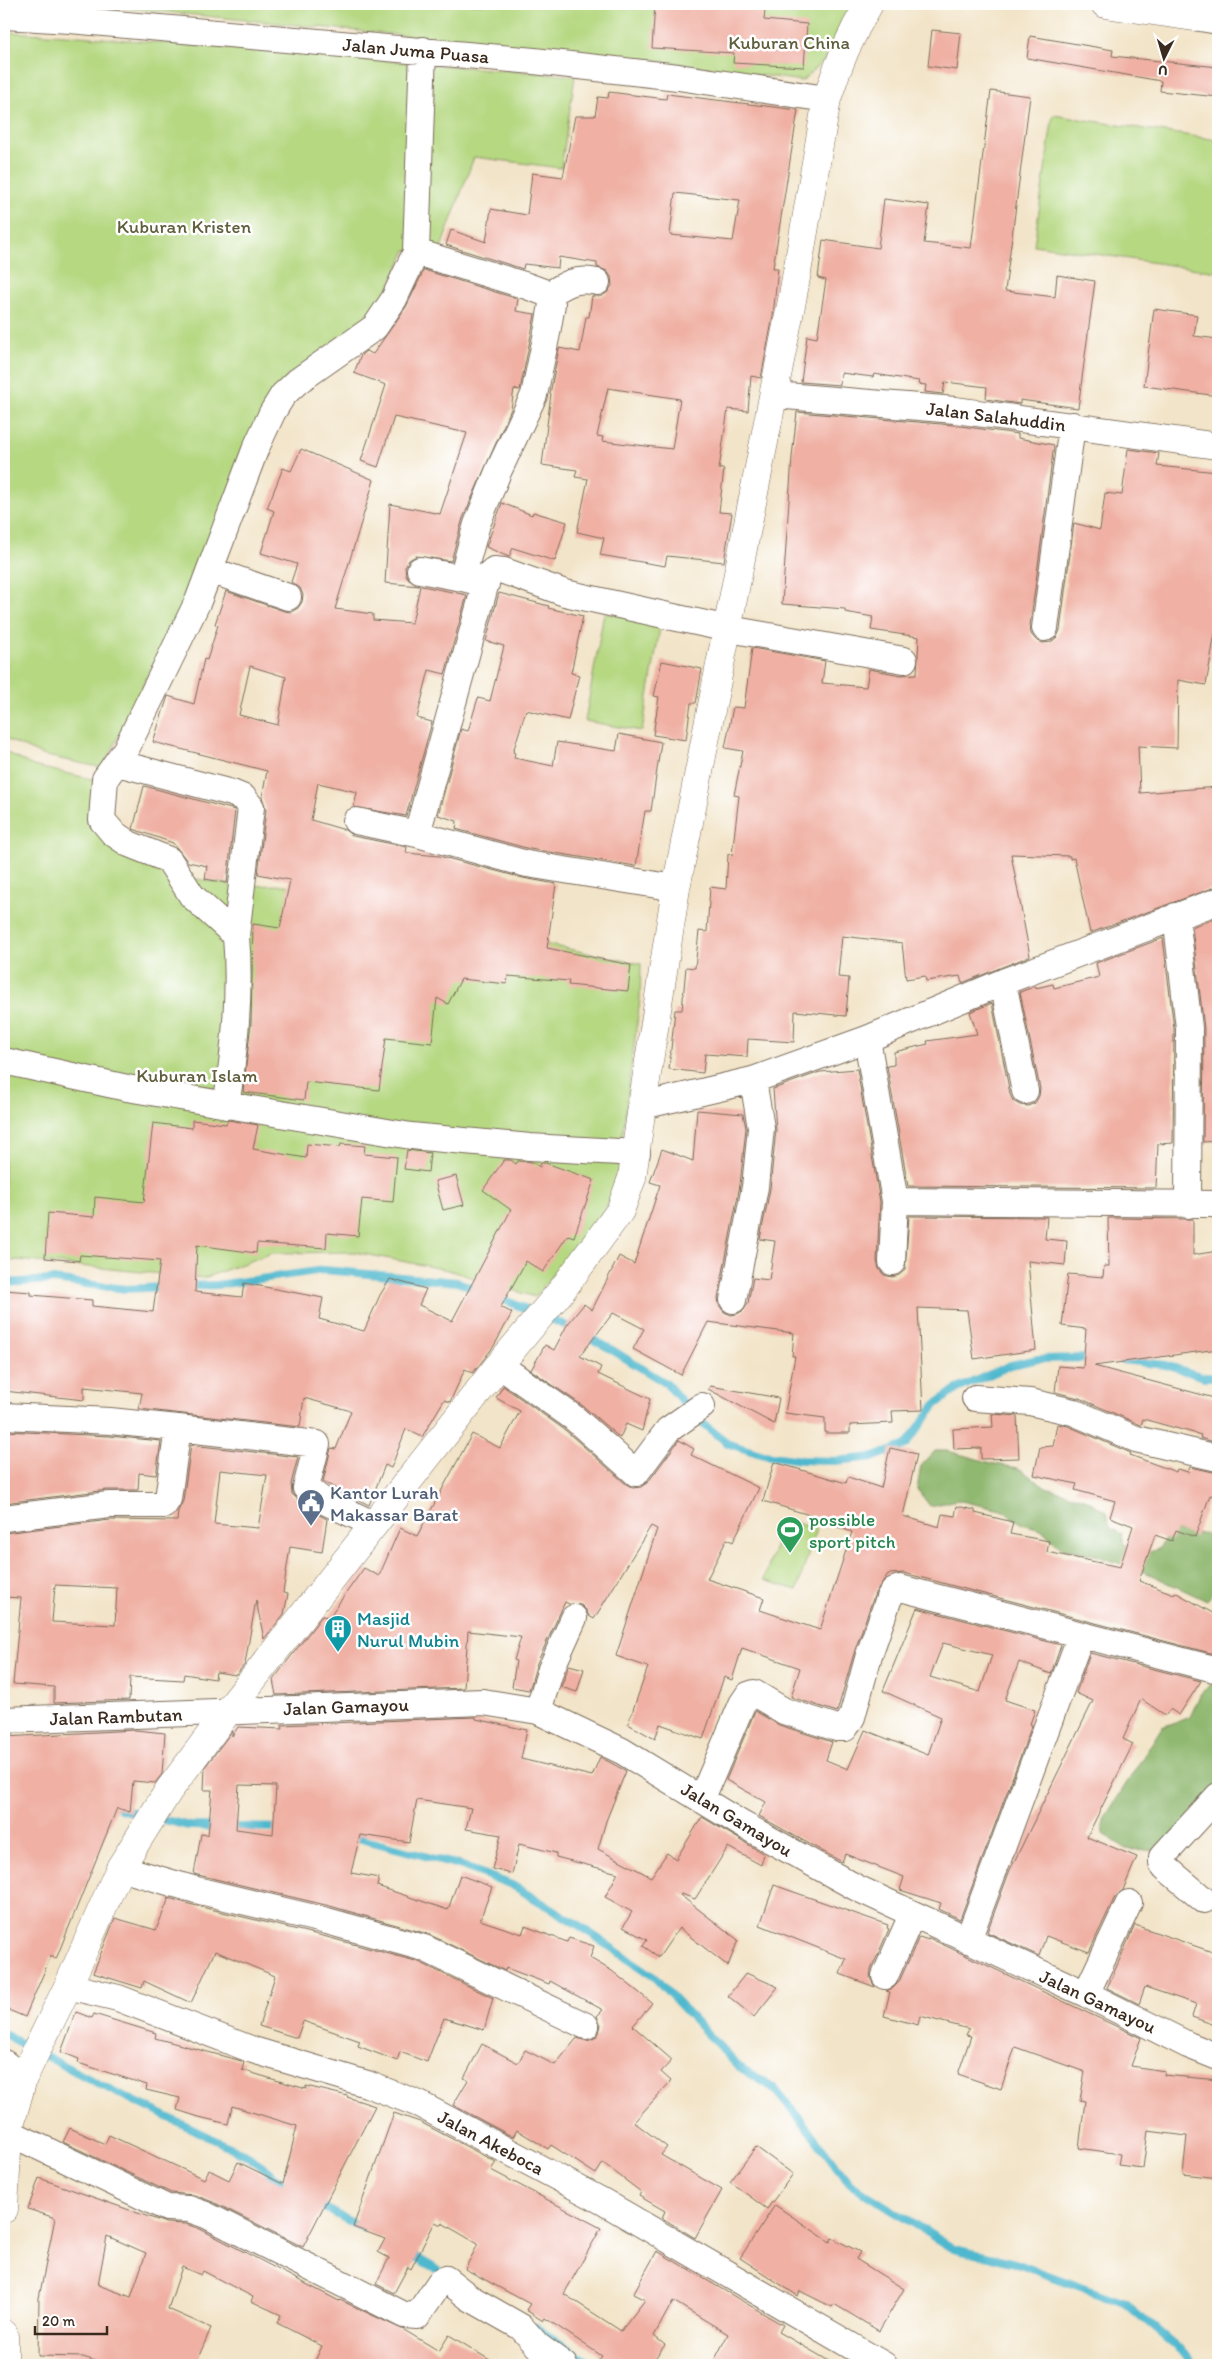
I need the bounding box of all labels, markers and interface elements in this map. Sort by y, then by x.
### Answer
park label: Kuburan China [728,31,850,54]
north arrow [1140,32,1190,82]
street label: Jalan Juma Puasa [342,33,490,68]
text: U [1158,62,1168,79]
park label: Kuburan Kristen [117,215,251,238]
street label: Jalan Salahuddin [925,397,1067,436]
park label: Kuburan Islam [136,1064,258,1087]
place label: Kantor Lurah Makassar Barat [330,1481,459,1526]
public building icon: Kantor Lurah Makassar Barat [296,1488,326,1527]
place label: possible sport pitch [809,1508,896,1553]
sports icon: possible sport pitch [775,1515,805,1554]
place label: Masjid Nurul Mubin [357,1607,460,1652]
building icon: Masjid Nurul Mubin [323,1614,353,1653]
street label: Jalan Gamayou [283,1693,410,1720]
street label: Jalan Rambutan [49,1703,183,1730]
street label: Jalan Gamayou [677,1777,797,1862]
street label: Jalan Gamayou [1036,1964,1160,2039]
street label: Jalan Akeboca [434,2105,548,2180]
scale bar [35,2304,108,2336]
text: 20 m [42,2312,76,2330]

